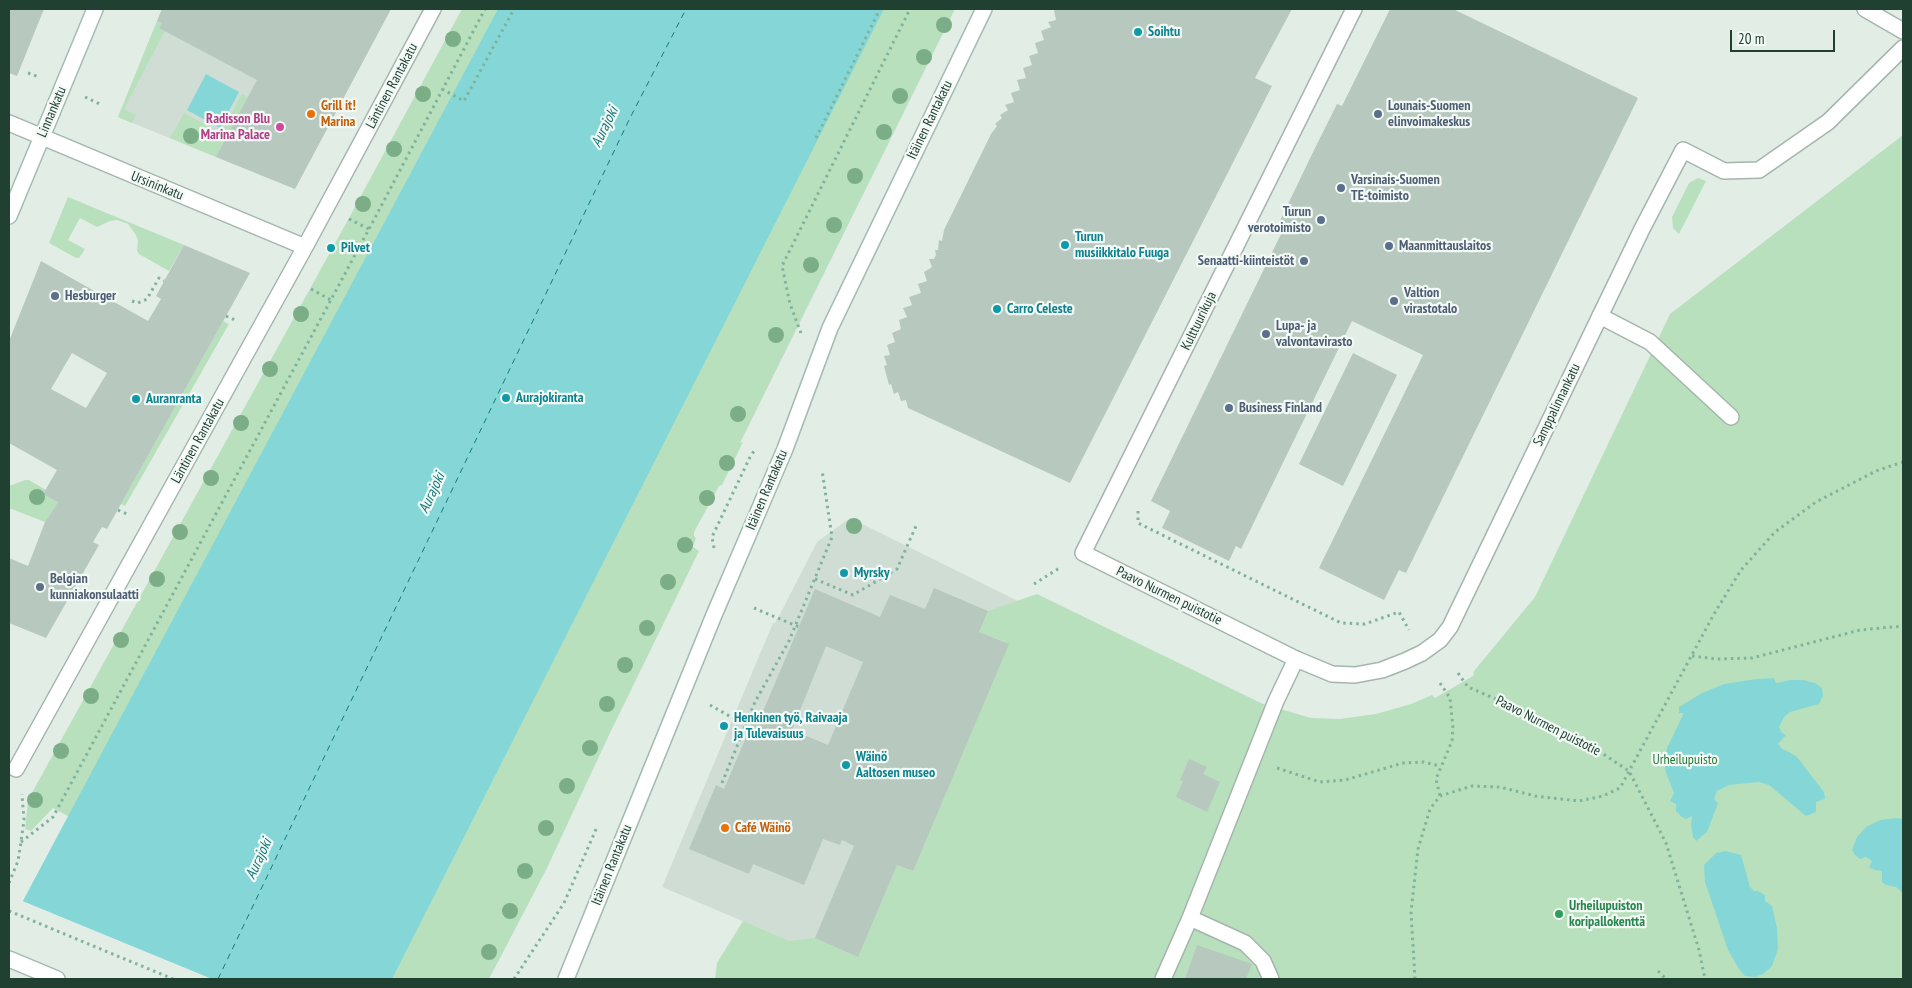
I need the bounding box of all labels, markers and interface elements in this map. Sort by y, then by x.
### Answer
scale bar [1732,20,1837,52]
place label: Soihtu [1148,24,1180,40]
marker: Soihtu [1132,26,1144,38]
text: 20 m [1738,29,1764,48]
street label: Läntinen Rantakatu [362,40,422,132]
street label: Itäinen Rantakatu [904,78,956,162]
street label: Linnankatu [34,84,70,140]
place label: Grill it! Marina [321,98,356,130]
place label: Lounais-Suomen elinvoimakeskus [1388,98,1471,130]
water label: Aurajoki [588,104,622,150]
marker: Grill it! Marina [305,108,317,120]
marker: Lounais-Suomen elinvoimakeskus [1372,108,1384,120]
place label: Radisson Blu Marina Palace [201,111,270,144]
marker: Radisson Blu Marina Palace [274,121,286,133]
street label: Ursininkatu [128,168,186,204]
place label: Varsinais-Suomen TE-toimisto [1351,172,1440,204]
marker: Varsinais-Suomen TE-toimisto [1335,182,1347,194]
place label: Turun verotoimisto [1248,204,1311,236]
marker: Turun verotoimisto [1315,214,1327,226]
place label: Turun musiikkitalo Fuuga [1075,229,1169,262]
place label: Maanmittauslaitos [1399,238,1491,254]
marker: Turun musiikkitalo Fuuga [1059,239,1071,251]
place label: Pilvet [341,240,370,256]
marker: Maanmittauslaitos [1383,240,1395,252]
marker: Pilvet [325,242,337,254]
place label: Senaatti-kiinteistöt [1198,253,1294,269]
marker: Senaatti-kiinteistöt [1298,255,1310,267]
place label: Valtion virastotalo [1404,285,1457,318]
place label: Hesburger [65,288,116,304]
street label: Kulttuurikuja [1178,289,1220,353]
marker: Hesburger [49,290,61,302]
marker: Valtion virastotalo [1388,295,1400,307]
place label: Carro Celeste [1007,301,1073,317]
marker: Carro Celeste [991,303,1003,315]
place label: Lupa- ja valvontavirasto [1276,318,1352,351]
marker: Lupa- ja valvontavirasto [1260,328,1272,340]
street label: Samppalinnankatu [1530,361,1584,449]
place label: Aurajokiranta [516,390,583,406]
place label: Auranranta [146,391,201,407]
marker: Aurajokiranta [500,392,512,404]
marker: Auranranta [130,393,142,405]
street label: Läntinen Rantakatu [168,396,228,486]
place label: Business Finland [1239,400,1322,416]
marker: Business Finland [1223,402,1235,414]
street label: Itäinen Rantakatu [743,447,791,533]
water label: Aurajoki [415,470,449,516]
street label: Paavo Nurmen puistotie [1113,563,1225,629]
place label: Myrsky [854,565,890,581]
marker: Myrsky [838,567,850,579]
place label: Belgian kunniakonsulaatti [50,571,139,604]
marker: Belgian kunniakonsulaatti [34,581,46,593]
street label: Paavo Nurmen puistotie [1493,692,1603,760]
place label: Henkinen työ, Raivaaja ja Tulevaisuus [734,710,847,742]
marker: Henkinen työ, Raivaaja ja Tulevaisuus [718,720,730,732]
place label: Wäinö Aaltosen museo [856,749,935,782]
park label: Urheilupuisto [1652,752,1718,768]
marker: Wäinö Aaltosen museo [840,759,852,771]
place label: Café Wäinö [735,820,791,836]
street label: Itäinen Rantakatu [588,822,636,908]
marker: Café Wäinö [719,822,731,834]
water label: Aurajoki [242,836,276,882]
place label: Urheilupuiston koripallokenttä [1569,898,1645,930]
marker: Urheilupuiston koripallokenttä [1553,908,1565,920]

